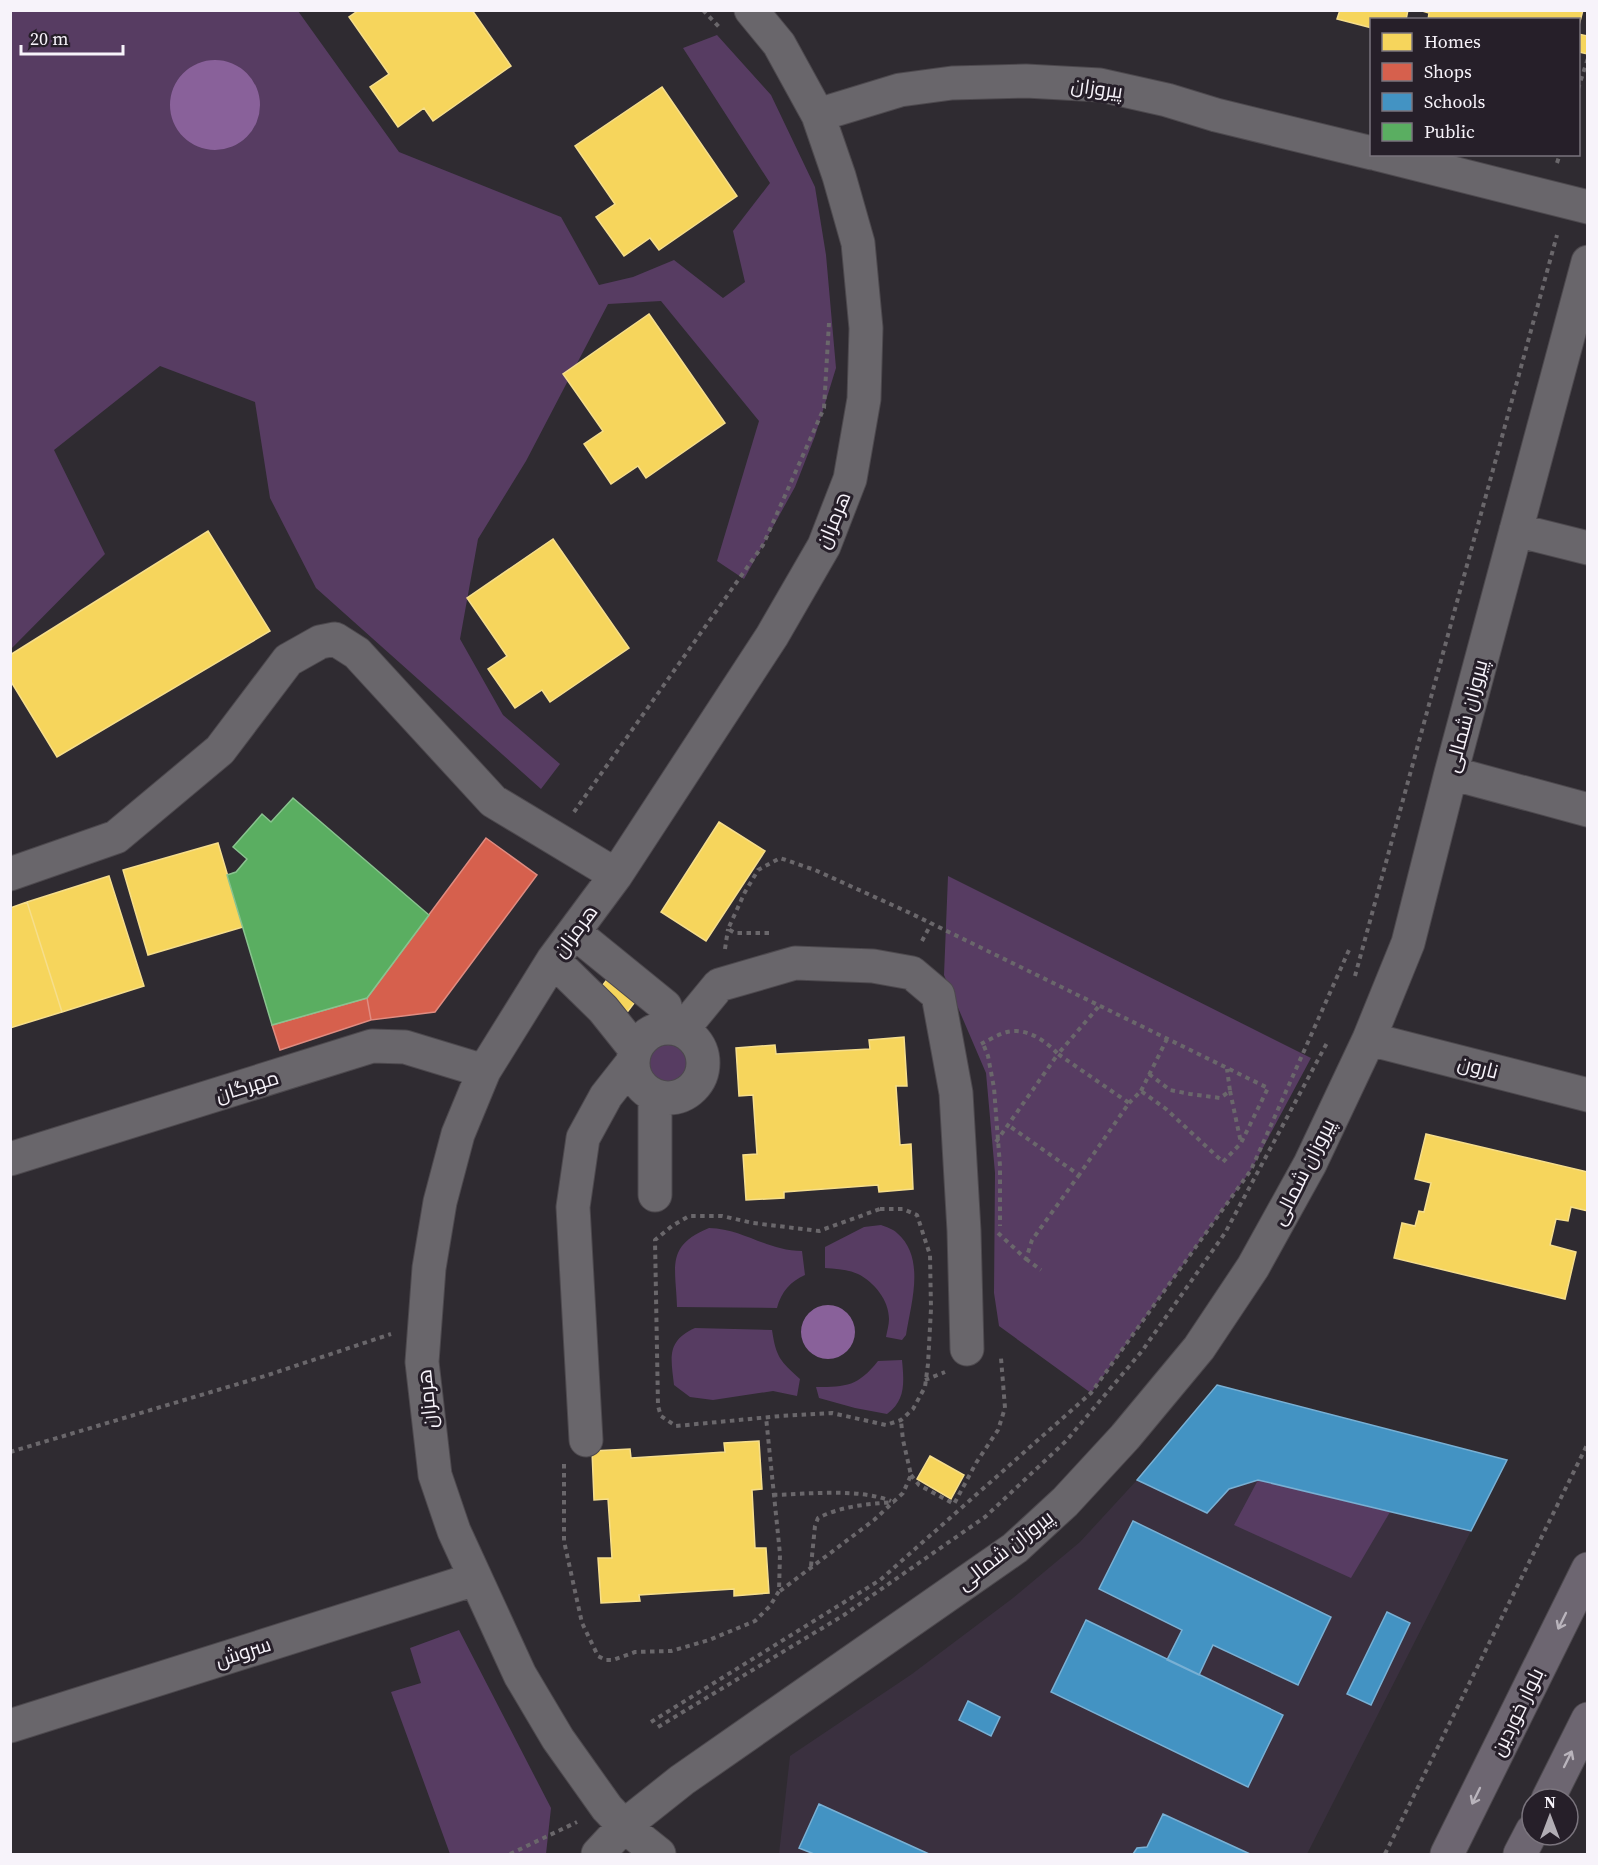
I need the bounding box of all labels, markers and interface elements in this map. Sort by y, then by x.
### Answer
scale bar [21,18,123,56]
legend [1370,18,1580,156]
text: 20 m [30,26,68,51]
text: Homes [1424,29,1481,54]
text: Shops [1424,59,1472,84]
street label: پیروزان [1069,71,1125,106]
text: Schools [1424,89,1486,114]
text: Public [1424,119,1475,144]
street label: هرمزان [808,487,858,553]
street label: پیروزان شمالی [1437,656,1495,776]
street label: هرمزان [546,899,604,963]
street label: نارون [1455,1048,1501,1086]
street label: مهرگان [212,1063,282,1109]
street label: پیروزان شمالی [1264,1113,1342,1230]
street label: هرمزان [410,1368,444,1430]
street label: پیروزان شمالی [951,1503,1060,1597]
one-way arrow [1555,1612,1567,1630]
street label: سروش [211,1630,275,1674]
street label: بلوار خوردین [1484,1663,1550,1761]
one-way arrow [1562,1750,1574,1768]
one-way arrow [1470,1787,1481,1805]
north arrow [1520,1787,1580,1847]
text: N [1544,1791,1556,1813]

